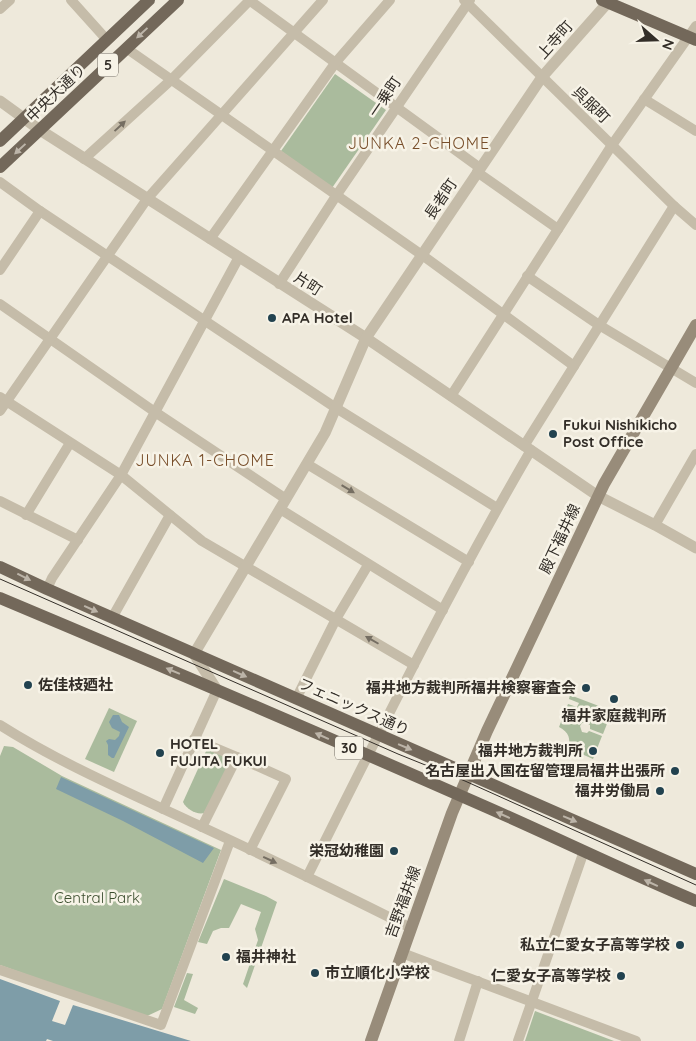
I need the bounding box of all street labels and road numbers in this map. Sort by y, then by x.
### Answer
street label: 上寺町 [533,17,577,63]
road number: 5 [98,54,118,76]
street label: 中央大通り [22,60,89,126]
street label: 一乗町 [364,73,405,121]
street label: 呉服町 [569,82,614,127]
street label: 長者町 [420,175,461,223]
street label: 片町 [291,268,326,300]
street label: 殿下福井線 [535,501,584,577]
street label: フェニックス通り [296,674,413,740]
road number: 30 [335,736,363,760]
street label: 吉野福井線 [381,863,424,940]

